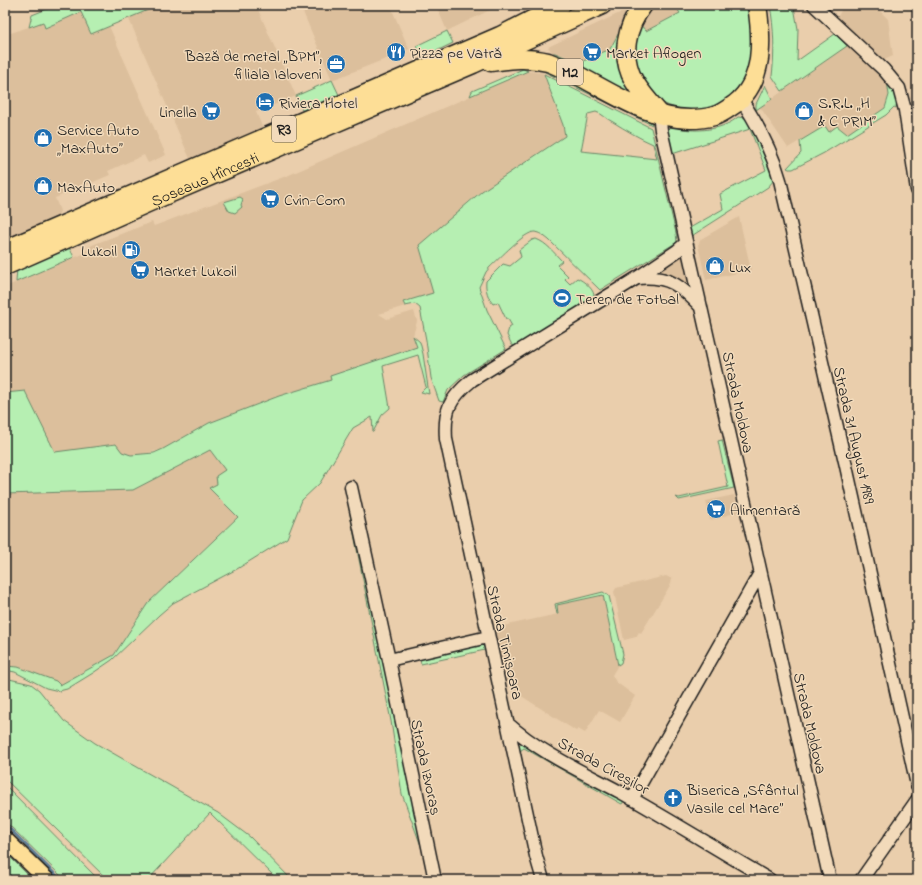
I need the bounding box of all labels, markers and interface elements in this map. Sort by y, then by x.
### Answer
restaurant icon: Pizza pe Vatră [385,41,407,63]
supermarket icon: Market Aflogen [581,41,603,63]
place label: Pizza pe Vatră [410,42,502,66]
place label: Market Aflogen [606,42,701,66]
place label: Bază de metal „BPM”, filiala Ialoveni [184,45,322,87]
office icon: Bază de metal „BPM”, filiala Ialoveni [325,53,347,75]
road number: M2 [557,59,583,85]
hotel icon: Riviera Hotel [254,91,276,113]
place label: Riviera Hotel [279,92,358,116]
place label: S.R.L. „H & C PRIM” [818,92,876,134]
supermarket icon: Linella [200,100,222,122]
shop icon: S.R.L. „H & C PRIM” [793,100,815,122]
place label: Linella [159,101,197,125]
road number: R3 [272,116,296,142]
place label: Service Auto „MaxAuto” [57,119,139,161]
shop icon: Service Auto „MaxAuto” [32,127,54,149]
street label: Șoseaua Hîncești [148,147,263,214]
shop icon: MaxAuto [32,175,54,197]
place label: MaxAuto [57,176,115,200]
supermarket icon: Cvin-Com [259,188,281,210]
place label: Cvin-Com [284,189,345,213]
fuel station icon: Lukoil [120,239,142,261]
place label: Lukoil [81,240,117,264]
shop icon: Lux [704,255,726,277]
place label: Lux [729,256,751,280]
supermarket icon: Market Lukoil [129,259,151,281]
place label: Market Lukoil [154,260,237,284]
sports icon: Teren de Fotbal [551,287,573,309]
place label: Teren de Fotbal [576,288,679,312]
street label: Strada Moldova [715,349,760,455]
street label: Strada 31 August 1989 [826,364,881,507]
supermarket icon: Alimentară [705,498,727,520]
place label: Alimentară [730,499,800,523]
street label: Strada Timișoara [479,583,529,702]
street label: Strada Moldova [786,670,832,776]
street label: Strada Izvoraș [403,717,447,818]
street label: Strada Cireșilor [553,732,653,802]
place label: Biserica „Sfântul Vasile cel Mare” [686,779,799,821]
church icon: Biserica „Sfântul Vasile cel Mare” [662,787,684,809]

